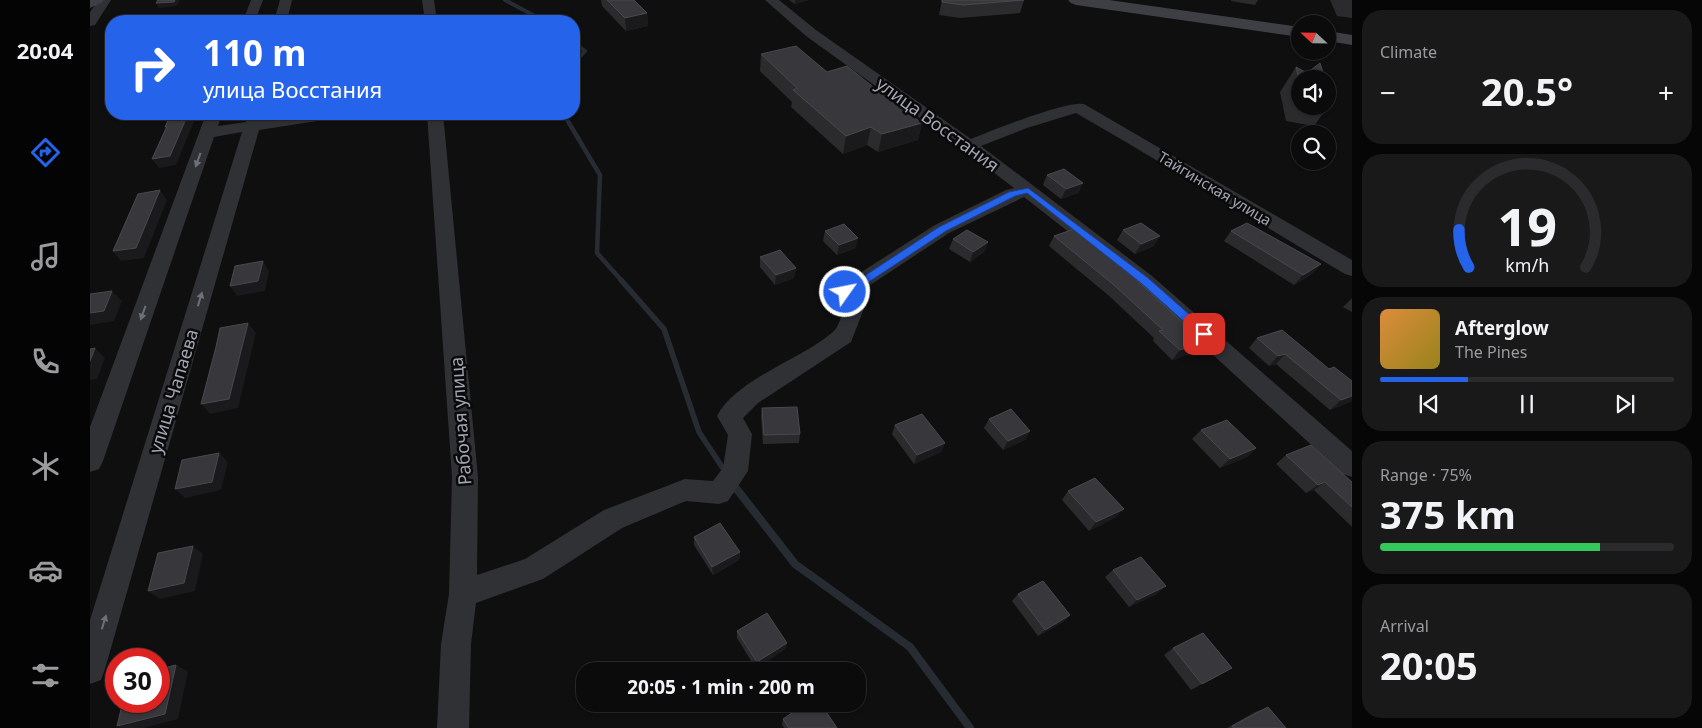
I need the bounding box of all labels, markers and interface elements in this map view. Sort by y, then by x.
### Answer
north arrow [1291,15,1336,60]
map controls [1291,15,1336,170]
text: 110 m [203,29,306,76]
text: 20:04 [17,35,73,65]
icon: right [120,35,185,100]
text: Climate [1380,41,1437,63]
text: 20.5° [1481,65,1573,117]
button: sound [1291,70,1336,115]
street label: улица Восстания [872,71,1004,177]
text: − [1380,73,1396,111]
text: + [1658,73,1674,111]
text: улица Восстания [203,74,382,104]
button: search [1291,125,1336,170]
icon: directions [28,135,63,170]
street label: Тайгинская улица [1155,146,1275,230]
one-way arrow [194,152,201,167]
text: 19 [1497,190,1557,261]
icon: music [28,239,63,274]
text: km/h [1505,253,1549,277]
position arrow [818,265,870,317]
one-way arrow [197,291,205,306]
one-way arrow [139,305,146,320]
pin [1183,313,1225,355]
text: Afterglow [1455,315,1549,341]
icon: arrive [1190,320,1218,348]
street label: улица Чапаева [143,326,203,456]
text: The Pines [1455,341,1527,363]
icon: phone [28,344,63,379]
street label: Рабочая улица [444,356,476,486]
icon: previous [1415,390,1443,418]
icon: pause [1513,390,1541,418]
icon: next [1611,390,1639,418]
icon: climate [28,449,63,484]
text: Range · 75% [1380,464,1472,486]
text: 375 km [1380,488,1516,540]
icon: car [28,553,63,588]
one-way arrow [100,615,108,630]
text: Arrival [1380,615,1429,637]
text: 20:05 [1380,639,1478,691]
speed limit sign: 30 [105,648,170,713]
icon: filters [28,658,63,693]
text: 20:05 · 1 min · 200 m [627,674,815,700]

